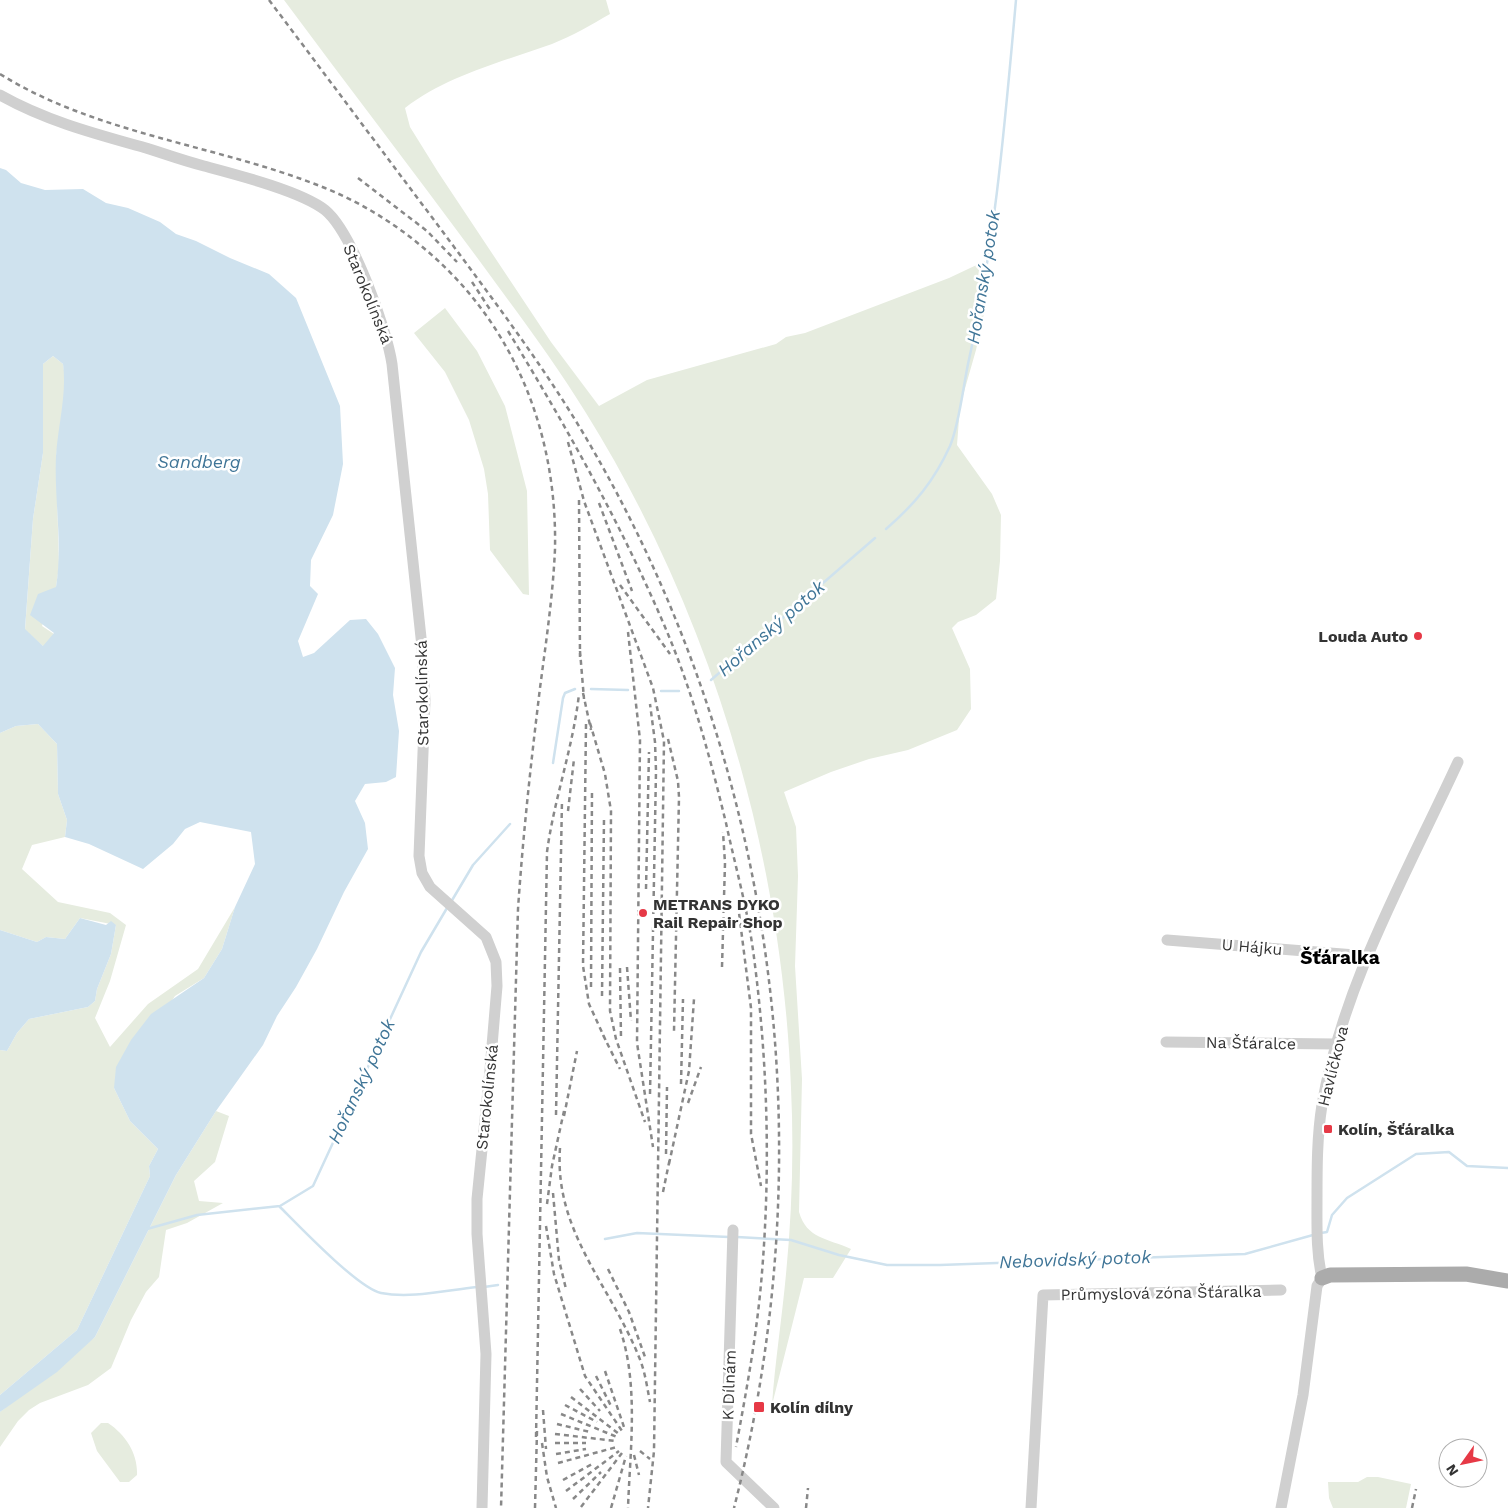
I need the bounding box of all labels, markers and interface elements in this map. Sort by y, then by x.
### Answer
water label: Hořanský potok [962,208,1004,345]
street label: Starokolínská [339,241,397,347]
water label: Sandberg [157,451,241,472]
water label: Hořanský potok [713,575,830,680]
place label: Louda Auto [1318,627,1408,646]
marker: Louda Auto [1412,630,1424,642]
street label: Starokolínská [412,640,432,746]
place label: METRANS DYKO Rail Repair Shop [653,895,783,932]
marker: METRANS DYKO Rail Repair Shop [637,907,649,919]
street label: U Hájku [1221,935,1283,959]
district label: Šťáralka [1300,946,1380,969]
water label: Hořanský potok [323,1014,400,1147]
street label: Havlíčkova [1314,1024,1352,1108]
street label: Na Šťáralce [1206,1033,1296,1053]
street label: Starokolínská [472,1043,502,1151]
place label: Kolín, Šťáralka [1338,1120,1455,1139]
marker: Kolín, Šťáralka [1322,1123,1334,1135]
water label: Nebovidský potok [999,1246,1153,1272]
street label: Průmyslová zóna Šťáralka [1060,1282,1262,1304]
street label: K Dílnám [718,1349,740,1421]
place label: Kolín dílny [770,1398,854,1417]
marker: Kolín dílny [752,1400,766,1414]
north arrow [1438,1438,1488,1488]
text: N [1443,1461,1462,1479]

